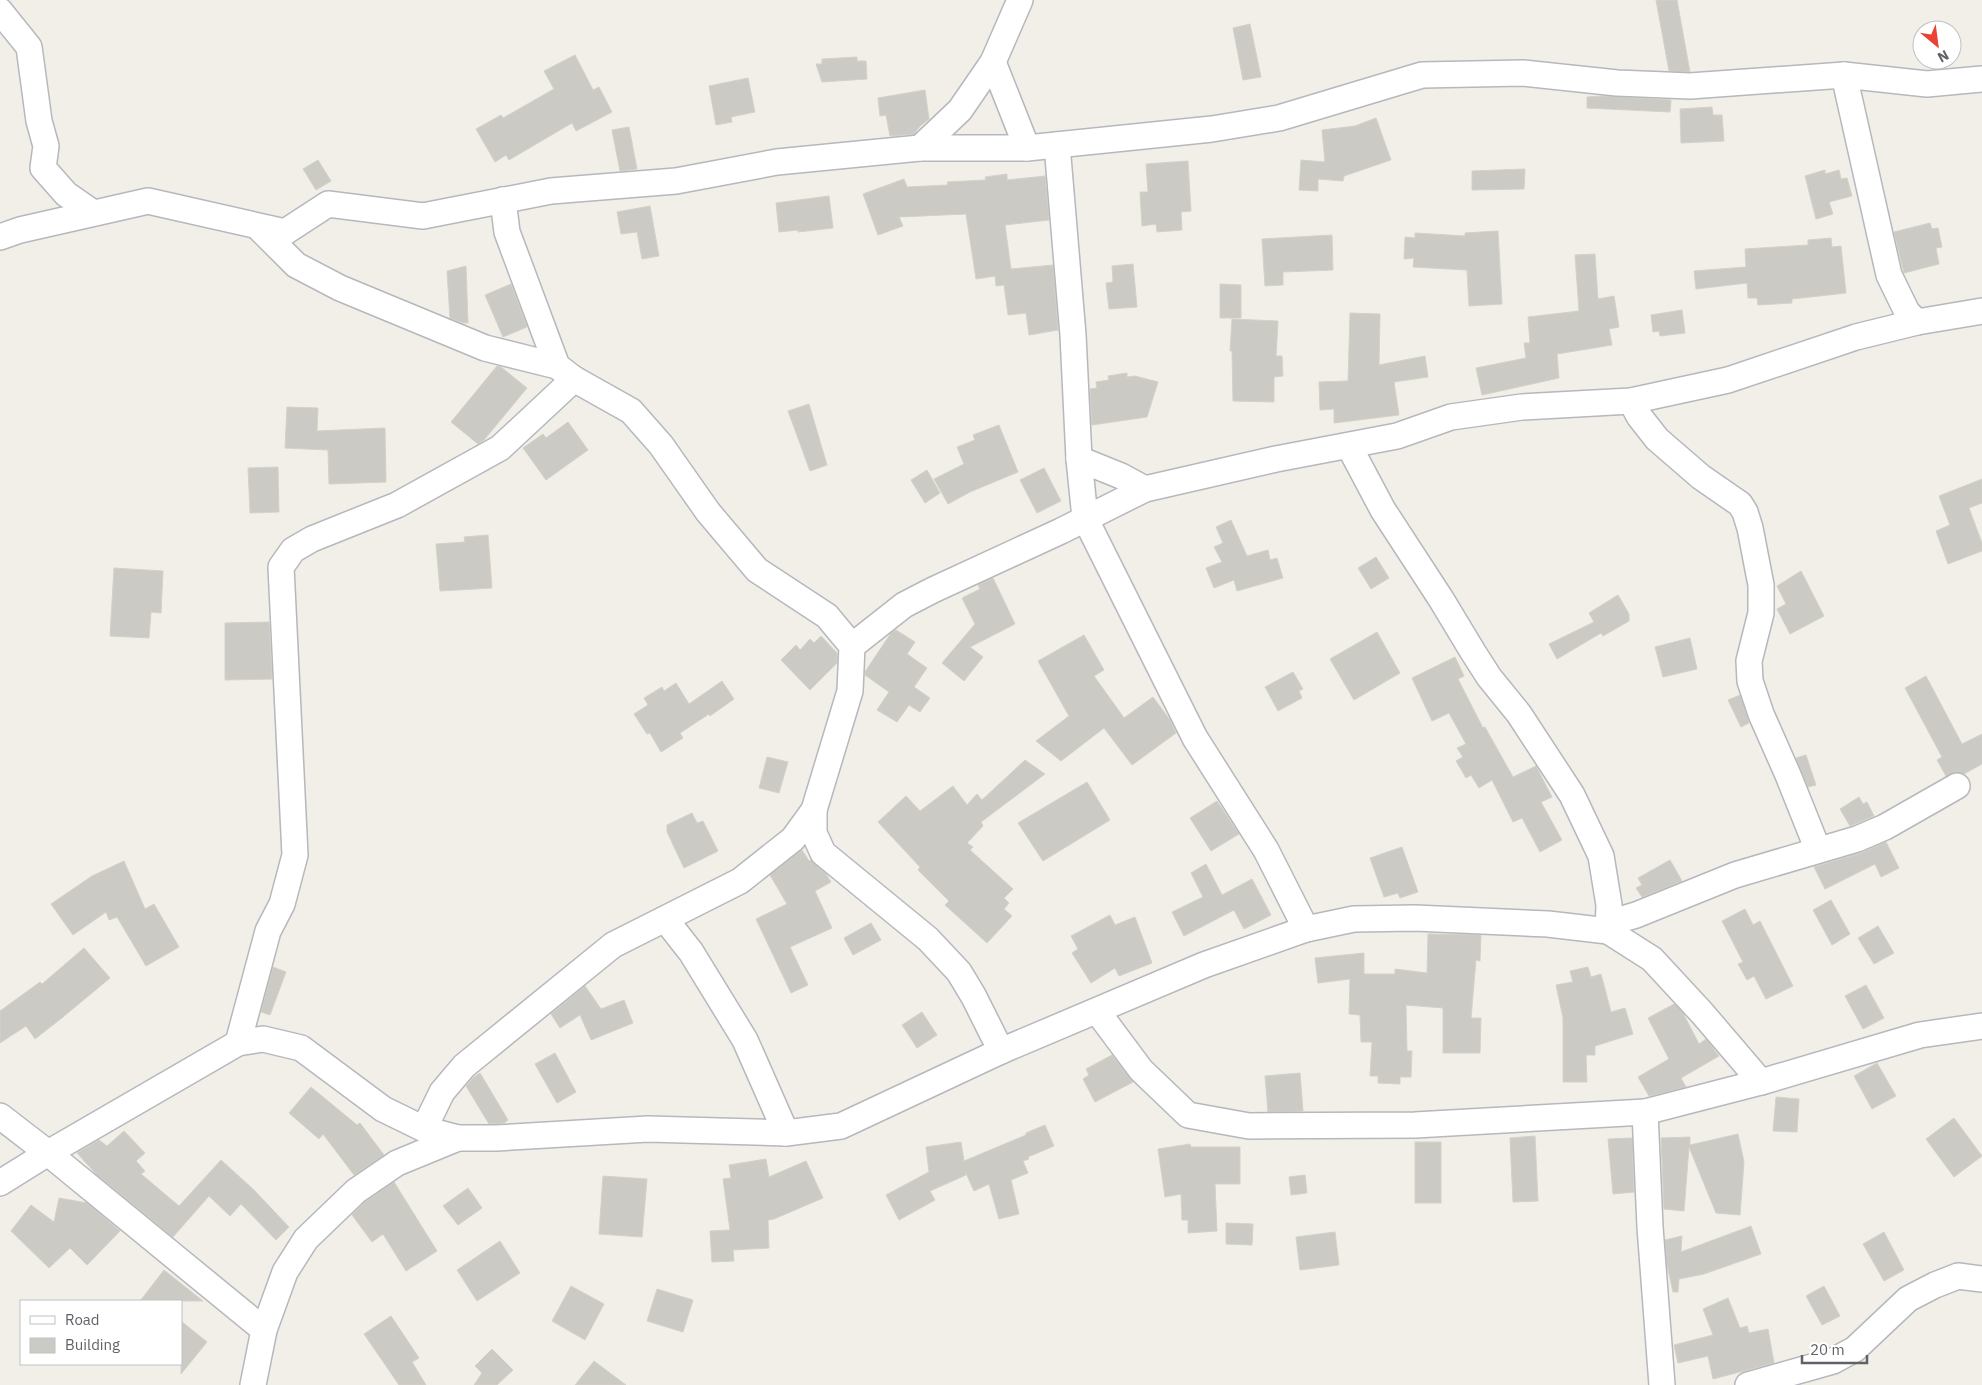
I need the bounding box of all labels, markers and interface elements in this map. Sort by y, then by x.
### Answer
north arrow [1912,20,1962,70]
text: N [1935,46,1952,67]
legend [20,1300,182,1365]
text: Road [65,1310,100,1329]
scale bar [1802,1332,1867,1364]
text: Building [65,1335,120,1354]
text: 20 m [1810,1340,1845,1359]

